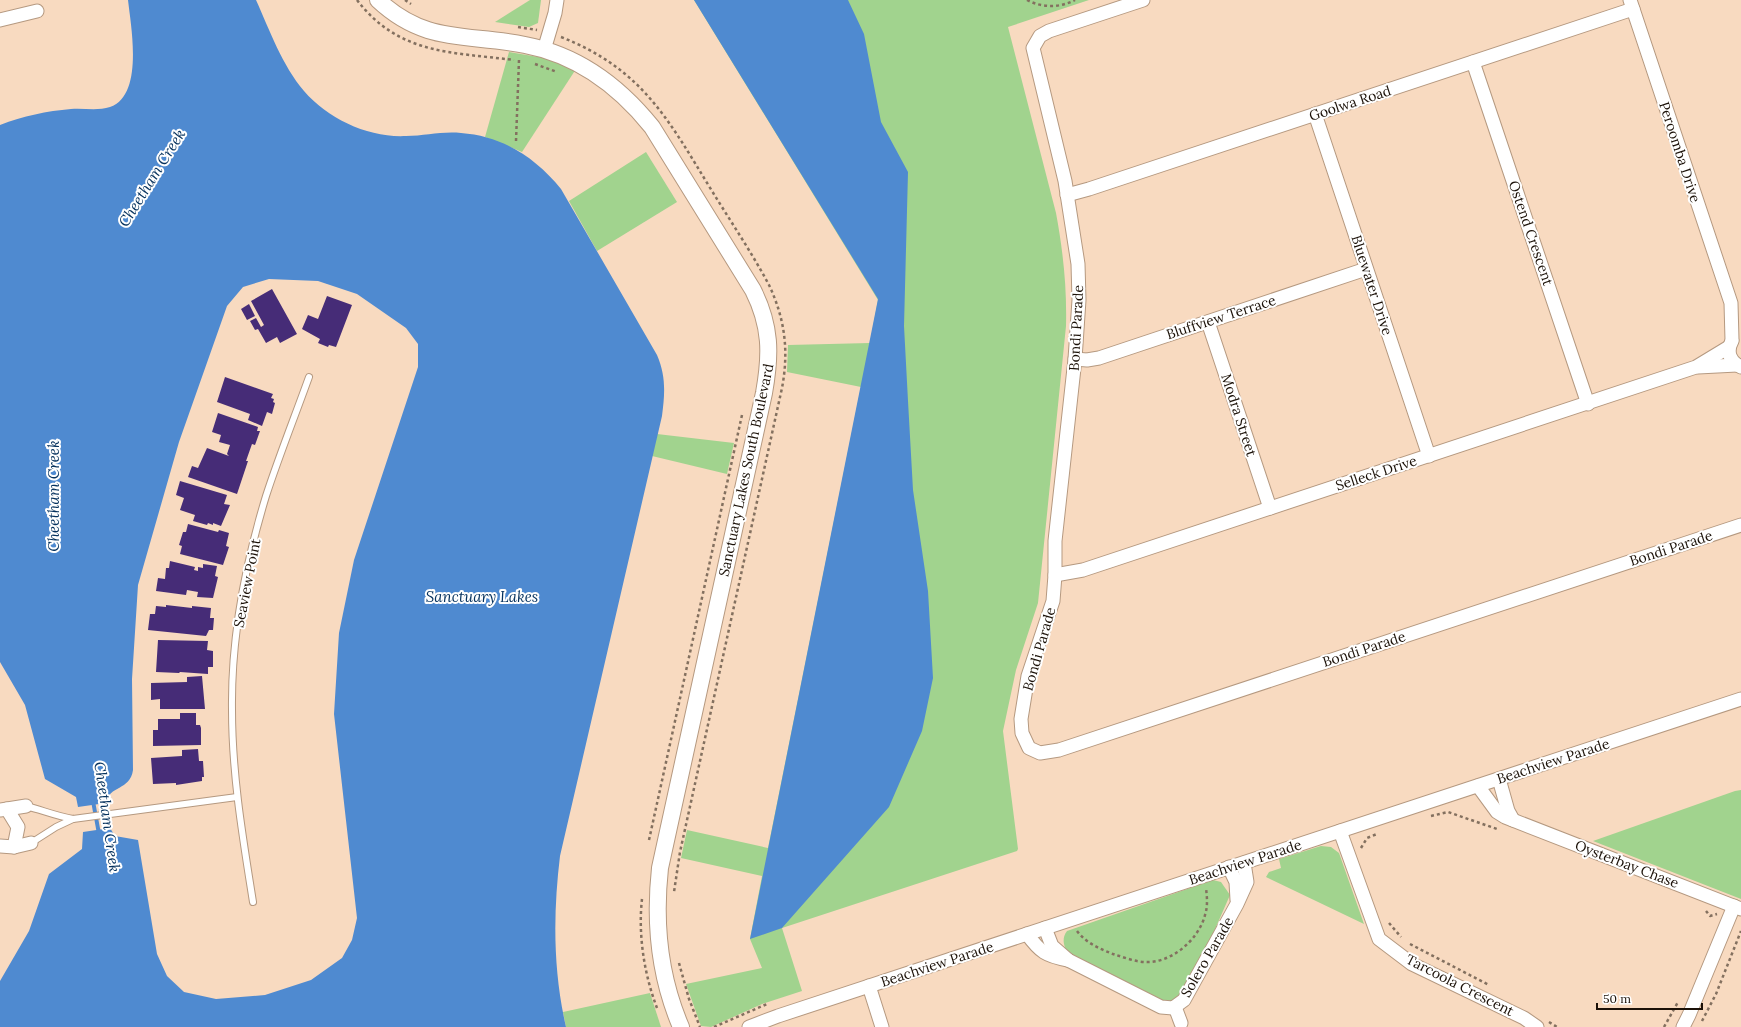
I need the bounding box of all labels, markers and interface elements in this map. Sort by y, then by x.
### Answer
street label: Goolwa Road [1307,81,1393,125]
street label: Peroomba Drive [1655,99,1705,205]
water label: Cheetham Creek [114,125,189,230]
street label: Ostend Crescent [1505,178,1558,288]
street label: Bluewater Drive [1347,233,1397,338]
street label: Bondi Parade [1065,284,1087,371]
street label: Bluffview Terrace [1164,291,1278,343]
street label: Sanctuary Lakes South Boulevard [715,362,777,578]
street label: Modra Street [1217,371,1261,459]
water label: Cheetham Creek [44,440,63,552]
street label: Selleck Drive [1333,451,1419,495]
street label: Bondi Parade [1627,526,1715,570]
street label: Seaview Point [230,536,265,629]
water label: Sanctuary Lakes [426,587,538,606]
street label: Bondi Parade [1018,605,1060,693]
street label: Bondi Parade [1320,627,1408,671]
street label: Beachview Parade [1494,734,1612,788]
water label: Cheetham Creek [90,760,125,874]
street label: Beachview Parade [1186,835,1304,889]
street label: Oysterbay Chase [1573,836,1682,892]
street label: Solero Parade [1177,913,1238,1001]
street label: Beachview Parade [878,937,996,991]
street label: Tarcoola Crescent [1403,950,1518,1020]
scale bar [1597,985,1702,1011]
text: 50 m [1603,991,1631,1006]

